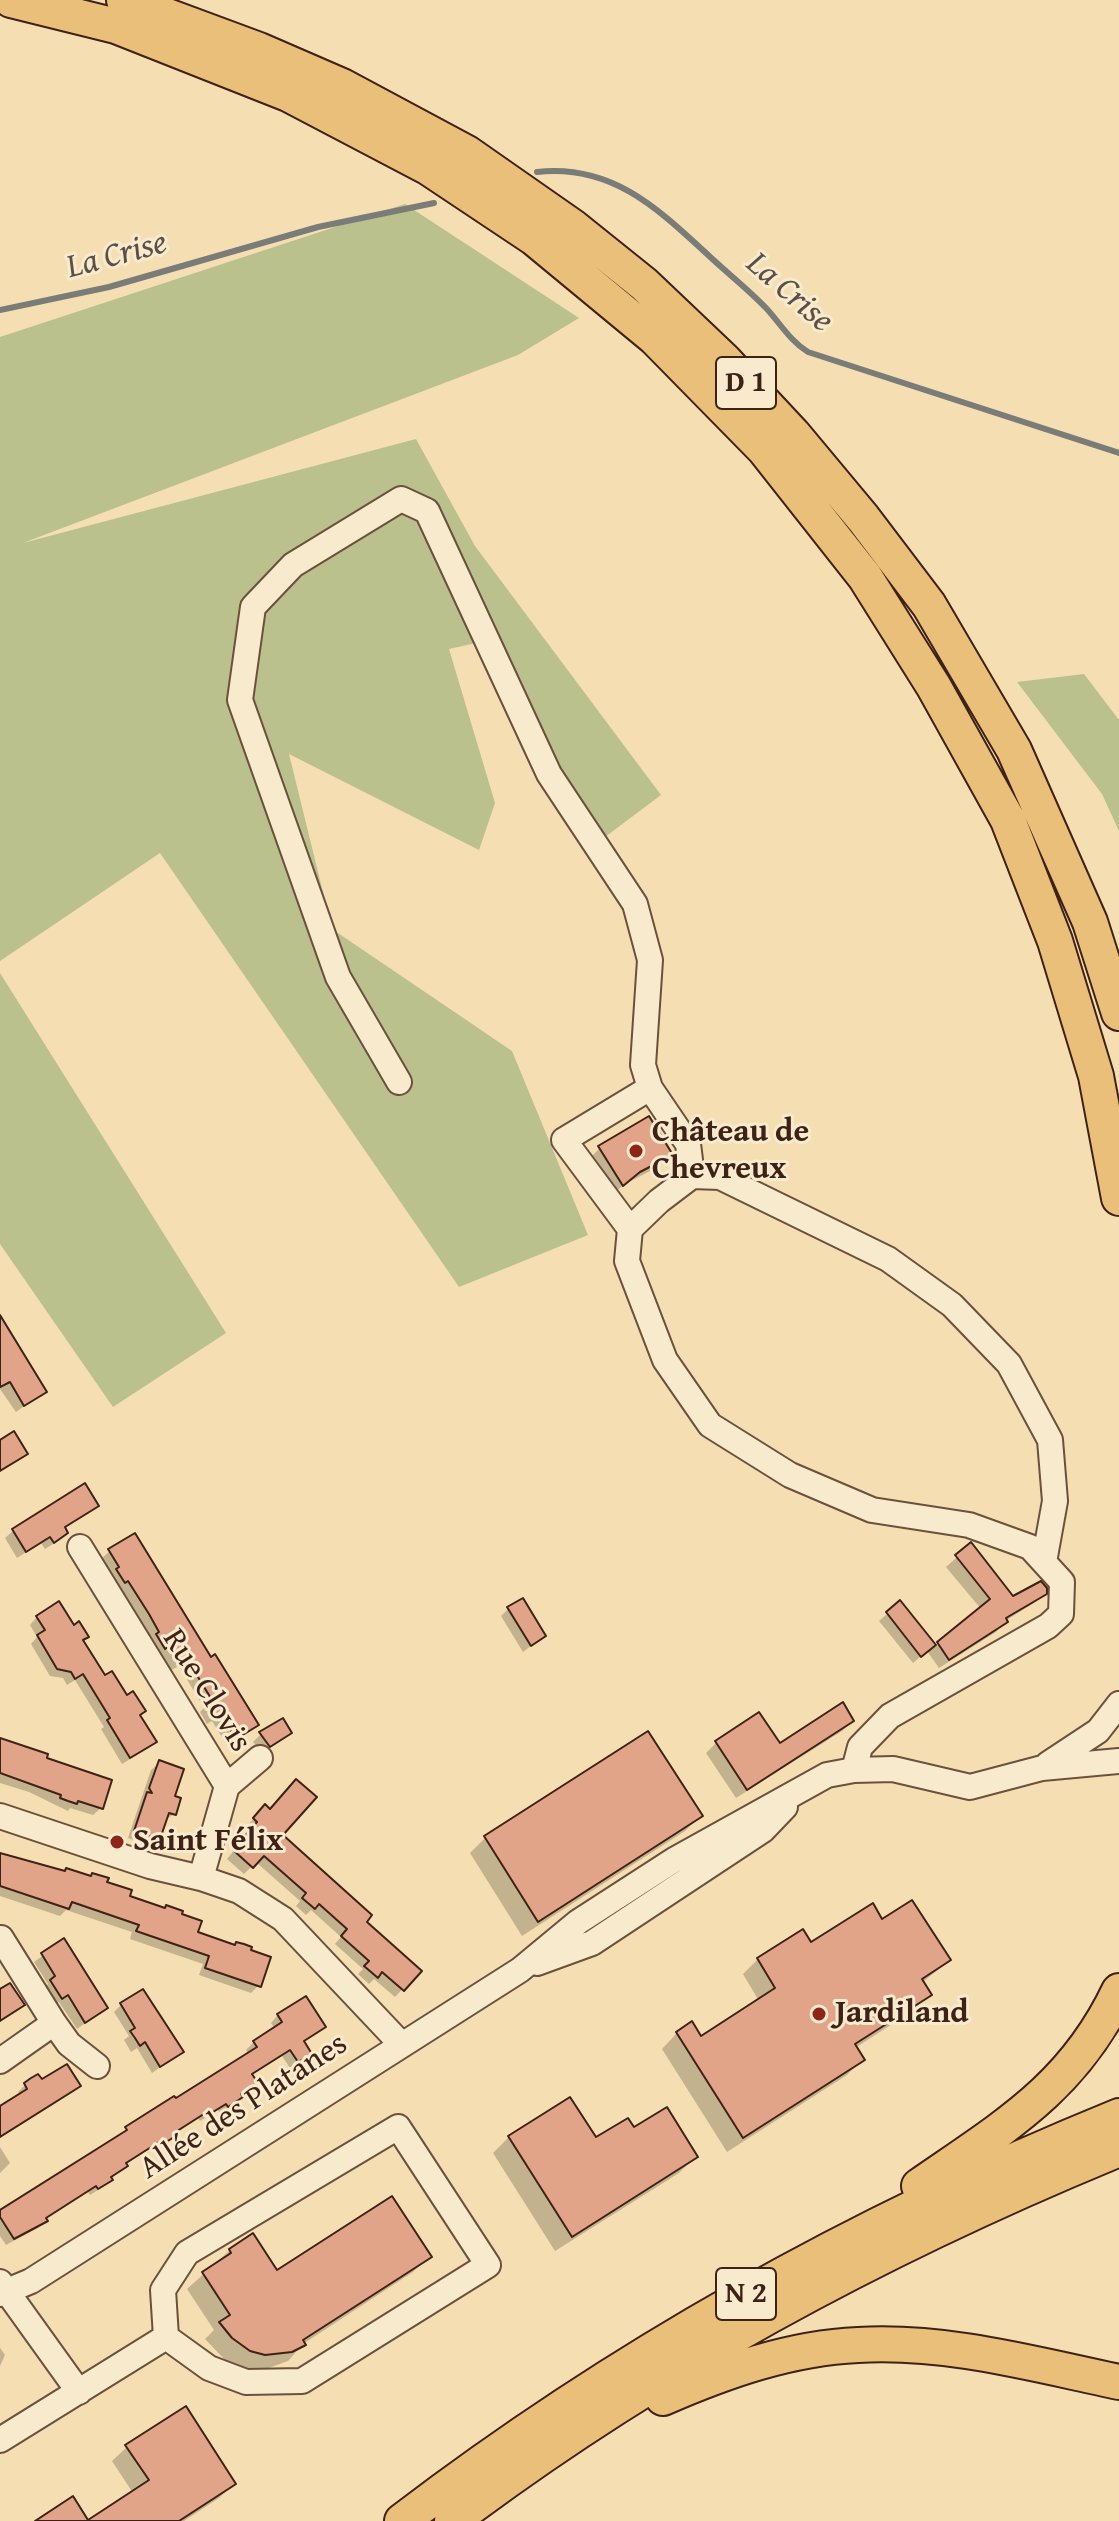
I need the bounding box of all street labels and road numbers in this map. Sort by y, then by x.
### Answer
road number: D 1 [716,357,776,409]
street label: Rue Clovis [153,1623,259,1759]
street label: Allée des Platanes [133,2026,355,2188]
road number: N 2 [716,2268,776,2320]

